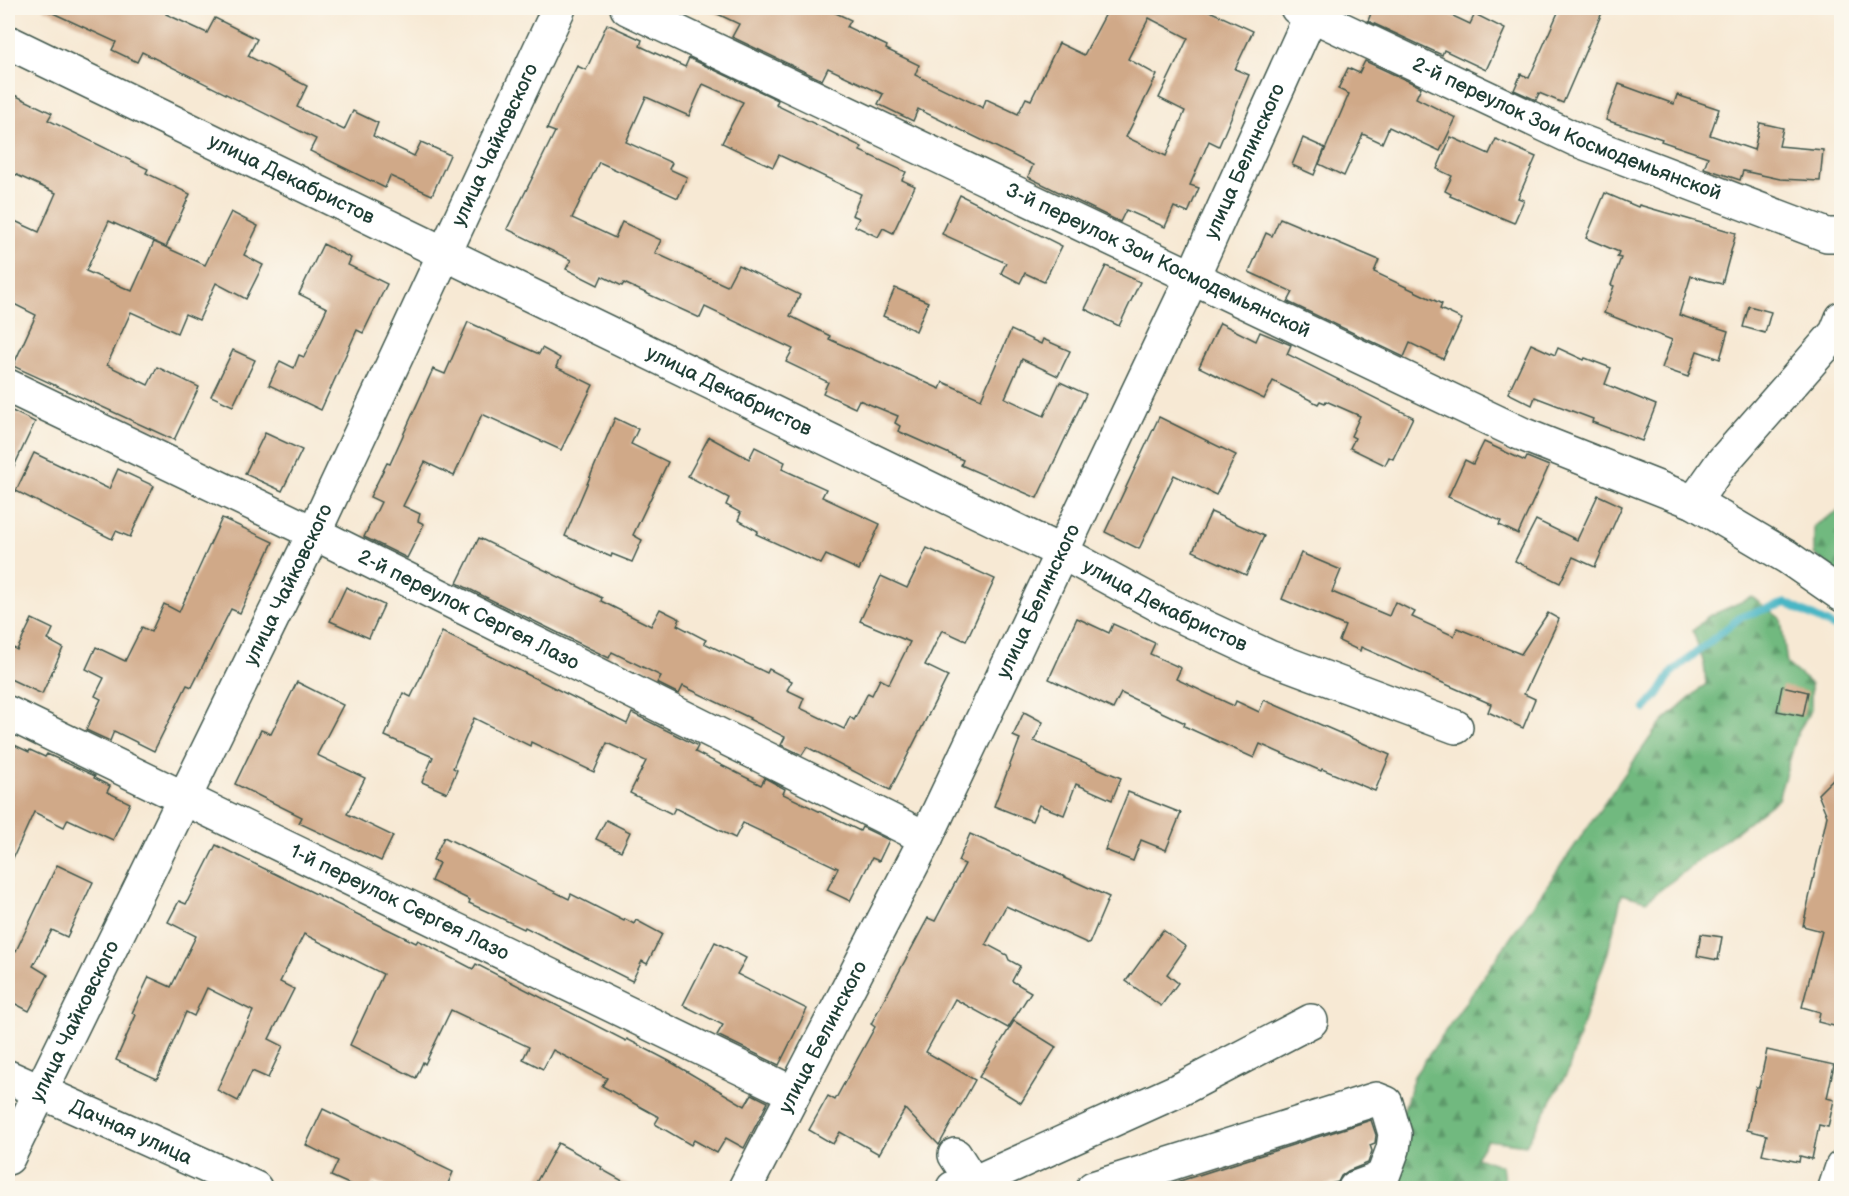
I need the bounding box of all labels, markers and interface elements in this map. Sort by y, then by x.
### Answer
street label: 2-й переулок Зои Космодемьянской [1409,52,1725,206]
street label: улица Чайковского [447,60,543,230]
street label: улица Белинского [1199,80,1290,243]
street label: улица Декабристов [205,129,379,230]
street label: 3-й переулок Зои Космодемьянской [1002,178,1314,343]
street label: улица Декабристов [642,341,816,442]
street label: улица Чайковского [239,500,338,670]
street label: улица Белинского [992,520,1085,682]
street label: 2-й переулок Сергея Лазо [354,545,583,675]
street label: улица Декабристов [1078,554,1251,657]
street label: 1-й переулок Сергея Лазо [286,839,513,966]
street label: улица Чайковского [25,937,125,1106]
street label: улица Белинского [774,957,872,1117]
street label: Дачная улица [66,1094,196,1170]

